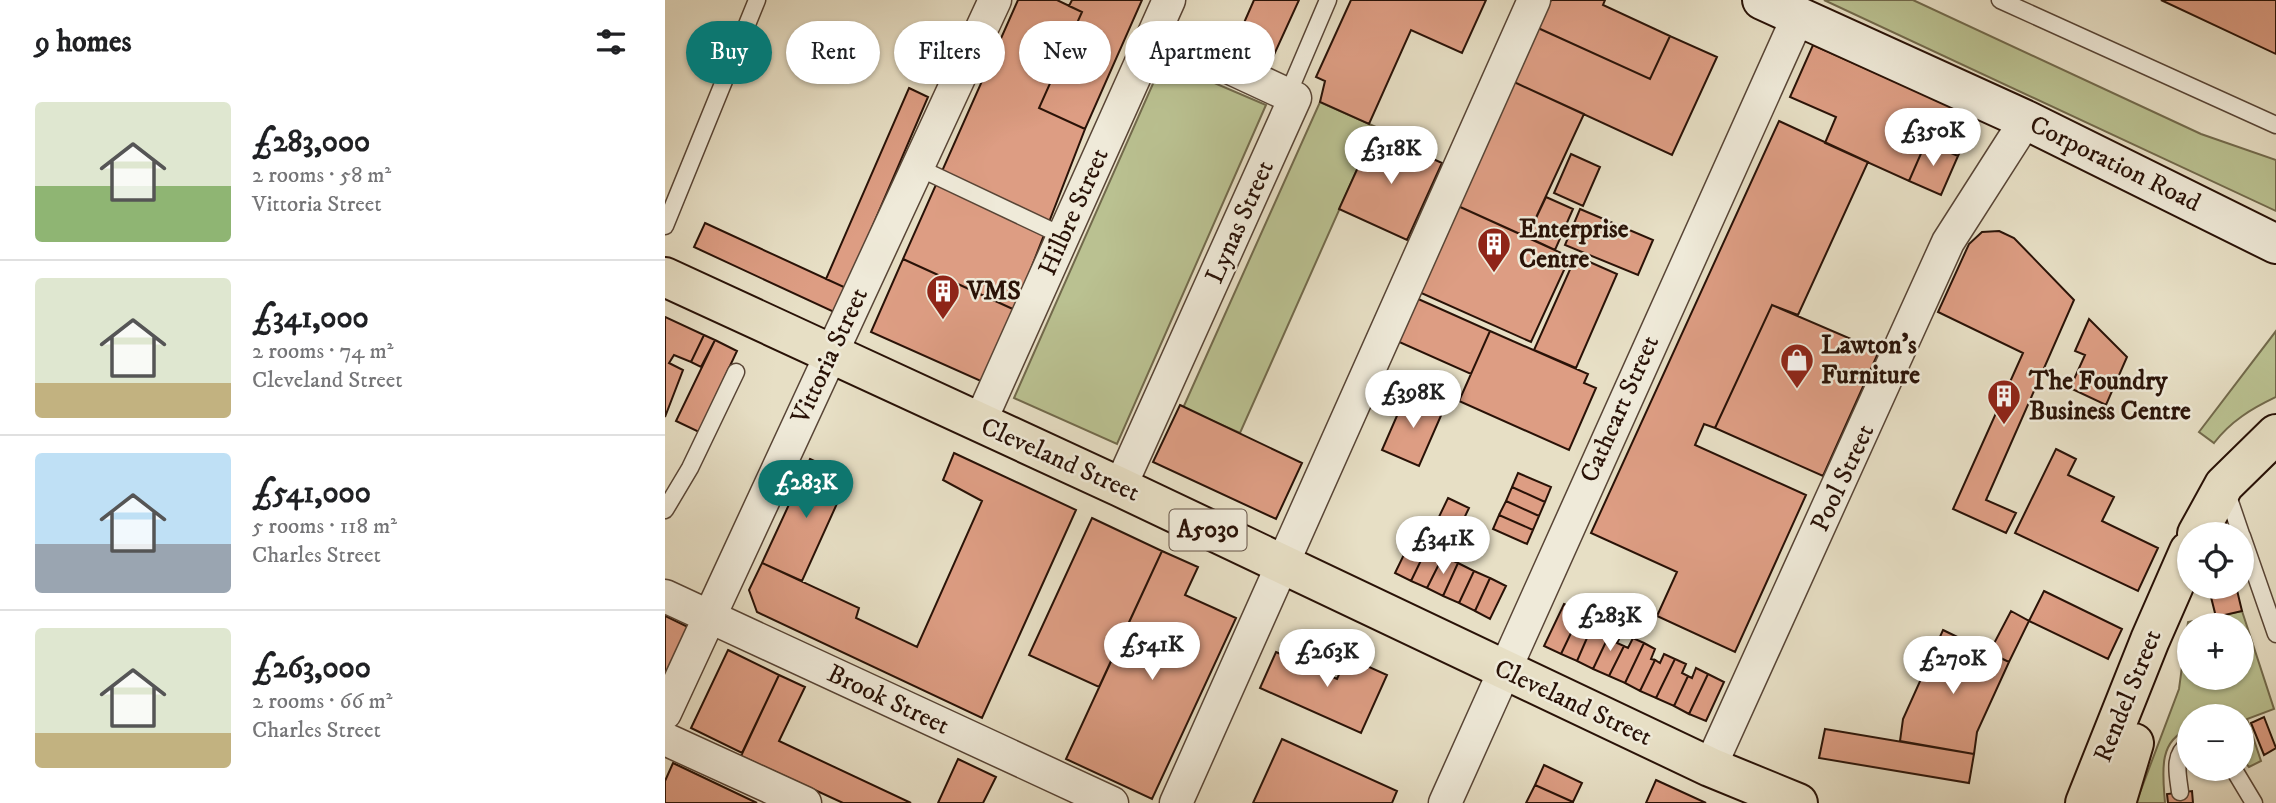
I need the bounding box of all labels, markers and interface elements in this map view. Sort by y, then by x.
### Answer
chip: Buy [686,21,772,84]
chip: Rent [786,21,880,84]
chip: Filters [894,21,1005,84]
chip: New [1019,21,1111,84]
chip: Apartment [1125,21,1275,84]
icon: filters [592,23,630,61]
text: 9 homes [35,24,132,61]
pin: £350K [1884,108,1982,168]
street label: Corporation Road [2024,108,2206,220]
text: £350K [1901,116,1965,145]
text: £283,000 [252,124,370,161]
pin: £318K [1342,127,1440,186]
icon: home [91,130,175,214]
text: £318K [1361,134,1421,163]
street label: Hilbre Street [1031,143,1117,281]
street label: Lynas Street [1198,155,1282,289]
text: 2 rooms · 58 m² [252,161,391,190]
text: Vittoria Street [252,190,382,219]
place label: Enterprise Centre [1519,213,1629,276]
building icon: Enterprise Centre [1475,225,1513,274]
building icon: VMS [924,272,962,321]
place label: VMS [966,275,1021,308]
street label: Vittoria Street [784,283,876,430]
text: £341,000 [252,300,369,337]
icon: home [91,306,175,390]
place label: Lawton's Furniture [1821,329,1920,392]
street label: Cathcart Street [1573,330,1667,488]
text: 2 rooms · 74 m² [252,337,393,366]
shop icon: Lawton's Furniture [1778,341,1816,390]
place label: The Foundry Business Centre [2028,365,2191,428]
text: Cleveland Street [252,366,403,395]
pin: £398K [1364,370,1462,430]
building icon: The Foundry Business Centre [1985,377,2023,426]
text: £398K [1381,378,1445,407]
street label: Cleveland Street [975,410,1145,510]
street label: Pool Street [1804,419,1882,537]
pin: £283K [757,461,855,520]
text: £283K [774,468,838,497]
text: £541,000 [252,475,371,512]
icon: home [91,481,175,565]
road number: A5030 [1169,509,1247,550]
text: 5 rooms · 118 m² [252,512,397,541]
pin: £341K [1394,516,1492,576]
map controls [2177,522,2254,781]
button: locate [2177,522,2254,599]
text: £341K [1412,524,1474,553]
text: Charles Street [252,541,381,570]
pin: £283K [1561,594,1659,653]
text: £283K [1578,601,1642,630]
button: + [2177,613,2254,690]
pin: £541K [1103,622,1201,682]
street label: Rendel Street [2086,625,2170,767]
text: £541K [1120,630,1184,659]
pin: £263K [1278,630,1376,689]
pin: £270K [1904,636,2002,696]
text: £263K [1295,637,1359,666]
text: £270K [1919,644,1987,673]
text: £263,000 [252,650,371,687]
street label: Cleveland Street [1489,652,1657,754]
icon: home [91,656,175,740]
street label: Brook Street [822,657,954,743]
text: 2 rooms · 66 m² [252,687,392,716]
button: − [2177,704,2254,781]
text: Charles Street [252,716,381,745]

